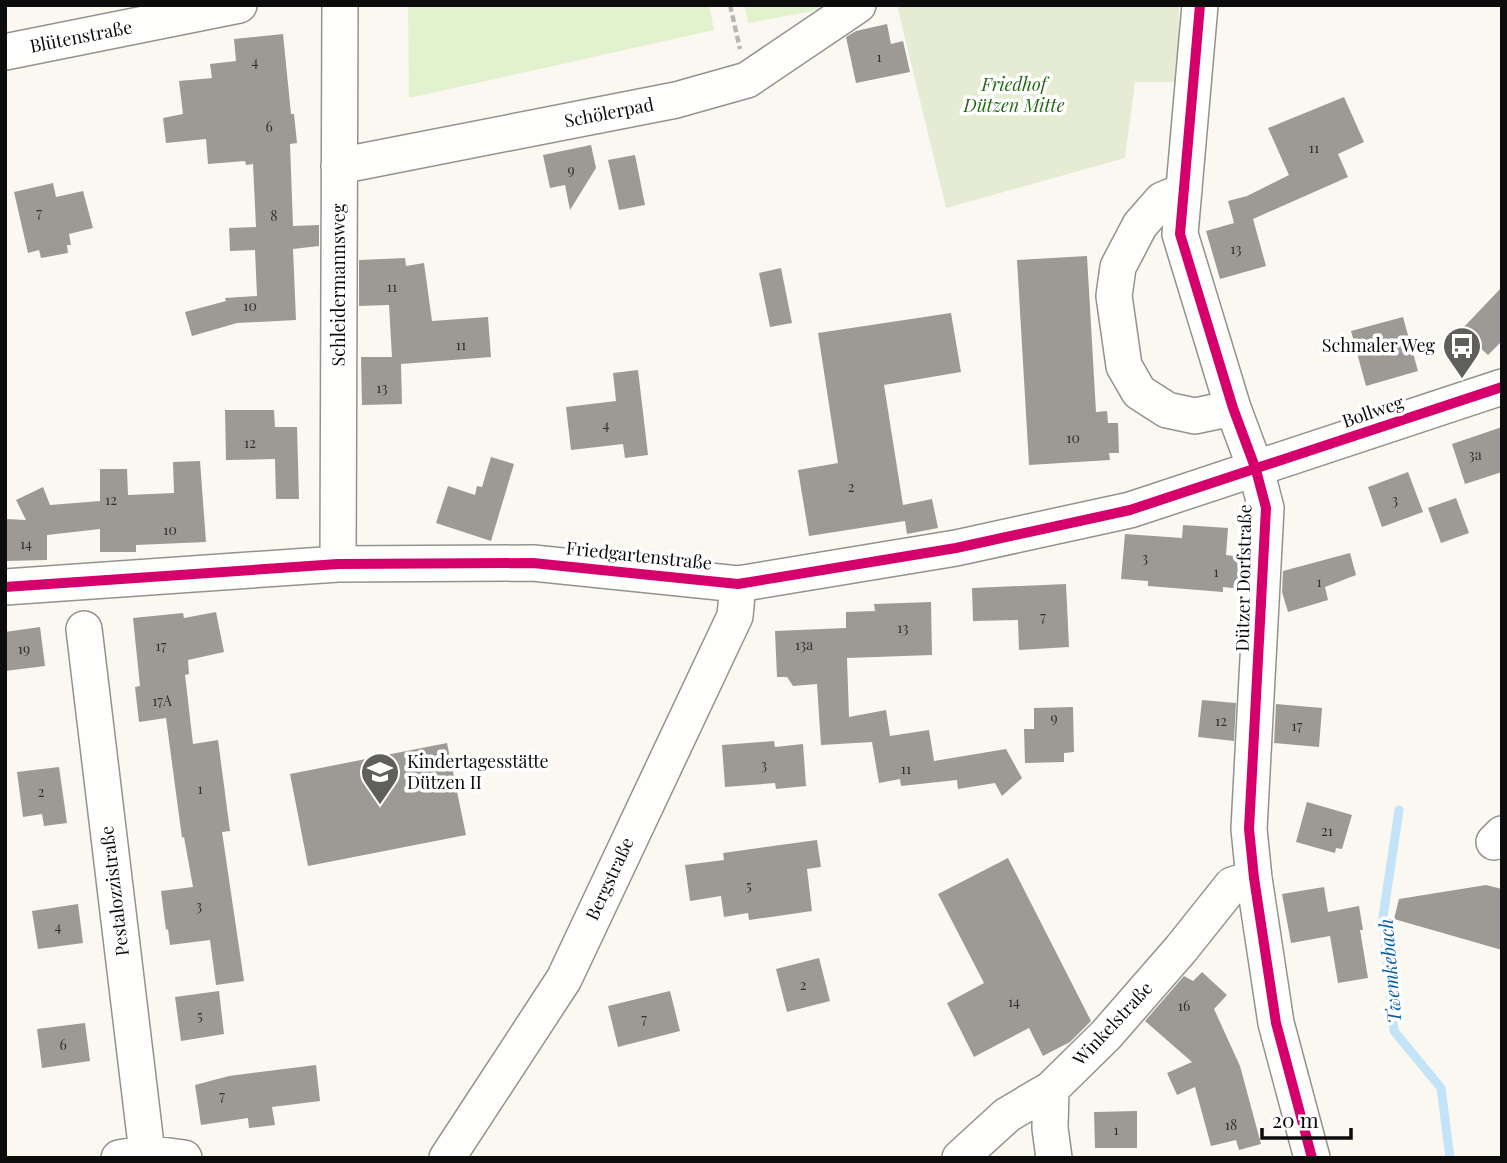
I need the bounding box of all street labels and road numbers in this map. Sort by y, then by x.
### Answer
street label: Blütenstraße [28,14,134,58]
street label: Schölerpad [562,91,656,132]
street label: Schleidermannsweg [326,203,350,366]
street label: Bollweg [1339,389,1407,433]
street label: Dützer Dorfstraße [1230,504,1256,652]
street label: Friedgartenstraße [565,535,713,575]
street label: Pestalozzistraße [94,825,134,958]
street label: Bergstraße [579,833,639,924]
street label: Winkelstraße [1066,976,1157,1071]

